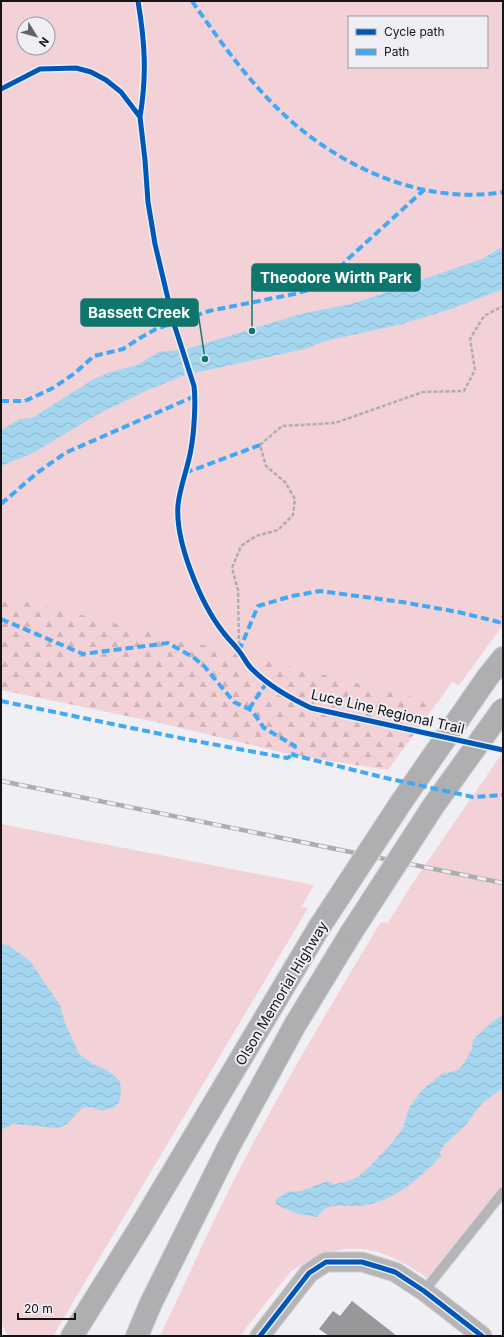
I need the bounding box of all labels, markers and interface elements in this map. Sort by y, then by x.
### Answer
north arrow [16,16,56,56]
legend [348,16,488,68]
text: Cycle path [384,24,445,39]
text: N [36,34,52,50]
text: Path [384,44,409,59]
callout: Theodore Wirth Park [252,264,420,291]
text: Theodore Wirth Park [260,268,412,287]
callout: Bassett Creek [81,299,198,326]
text: Bassett Creek [88,303,190,322]
street label: Luce Line Regional Trail [310,685,466,737]
street label: Olson Memorial Highway [231,918,331,1068]
scale bar [18,1295,75,1321]
text: 20 m [24,1301,53,1316]

